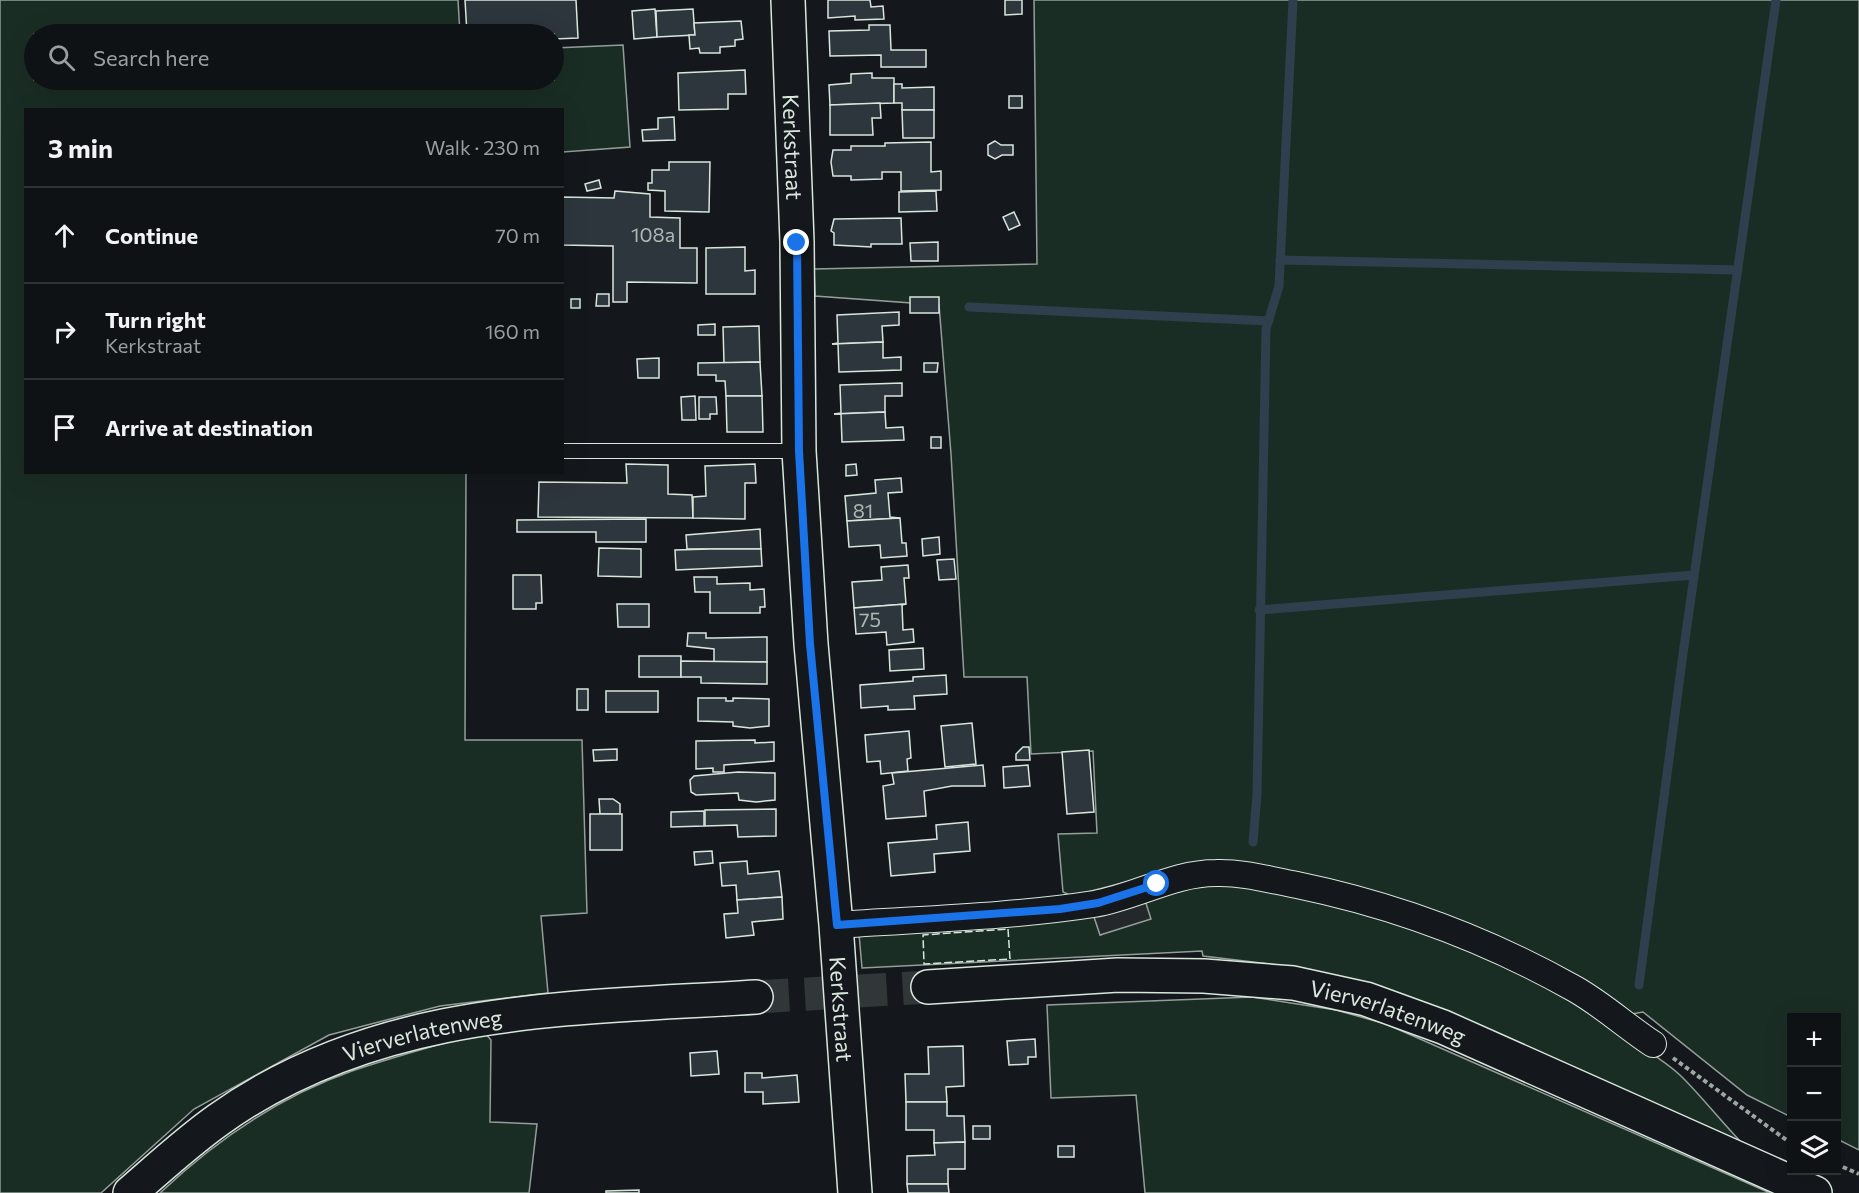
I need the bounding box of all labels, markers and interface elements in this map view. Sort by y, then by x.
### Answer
search box [24,24,564,90]
icon: search [45,41,78,74]
text: Search here [93,44,209,71]
street label: Kerkstraat [778,93,809,200]
text: 3 min [48,132,113,163]
text: Walk · 230 m [425,135,540,159]
icon: ahead [48,219,81,252]
text: Continue [105,222,198,249]
house number: 108a [631,222,675,246]
text: 70 m [495,223,540,247]
route end [783,229,809,255]
text: Turn right [105,306,206,333]
icon: right [48,315,81,348]
text: 160 m [485,319,540,343]
text: Kerkstraat [105,333,201,357]
icon: arrive [48,411,81,444]
text: Arrive at destination [105,414,313,441]
house number: 81 [853,498,873,522]
house number: 75 [859,607,881,631]
route start [1143,870,1169,896]
street label: Kerkstraat [825,955,859,1063]
street label: Vierverlatenweg [1307,974,1471,1049]
street label: Vierverlatenweg [339,1003,504,1067]
map controls [1787,1013,1841,1175]
button: + [1787,1013,1841,1067]
button: − [1787,1067,1841,1121]
button: layers [1787,1121,1841,1175]

